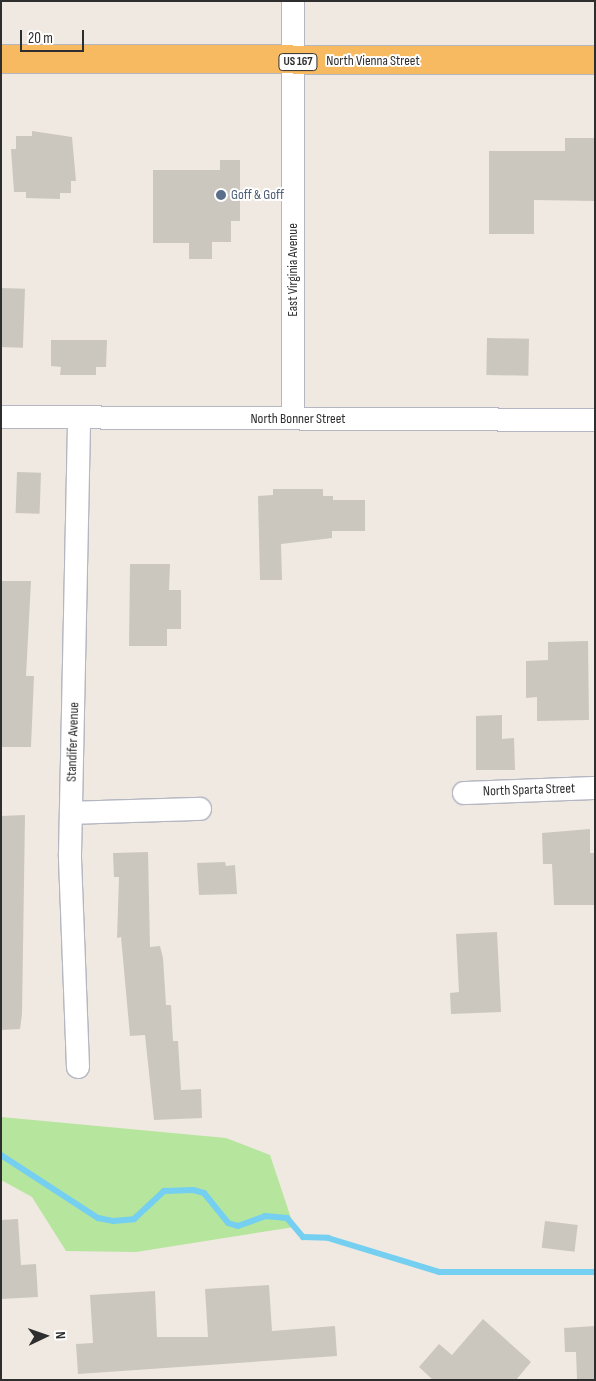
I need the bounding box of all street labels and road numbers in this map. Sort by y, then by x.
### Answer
road number: US 167 [278,52,318,72]
street label: North Vienna Street [326,53,420,69]
street label: East Virginia Avenue [285,223,301,317]
street label: North Bonner Street [250,411,346,427]
street label: Standifer Avenue [63,702,83,782]
street label: North Sparta Street [483,780,575,800]

